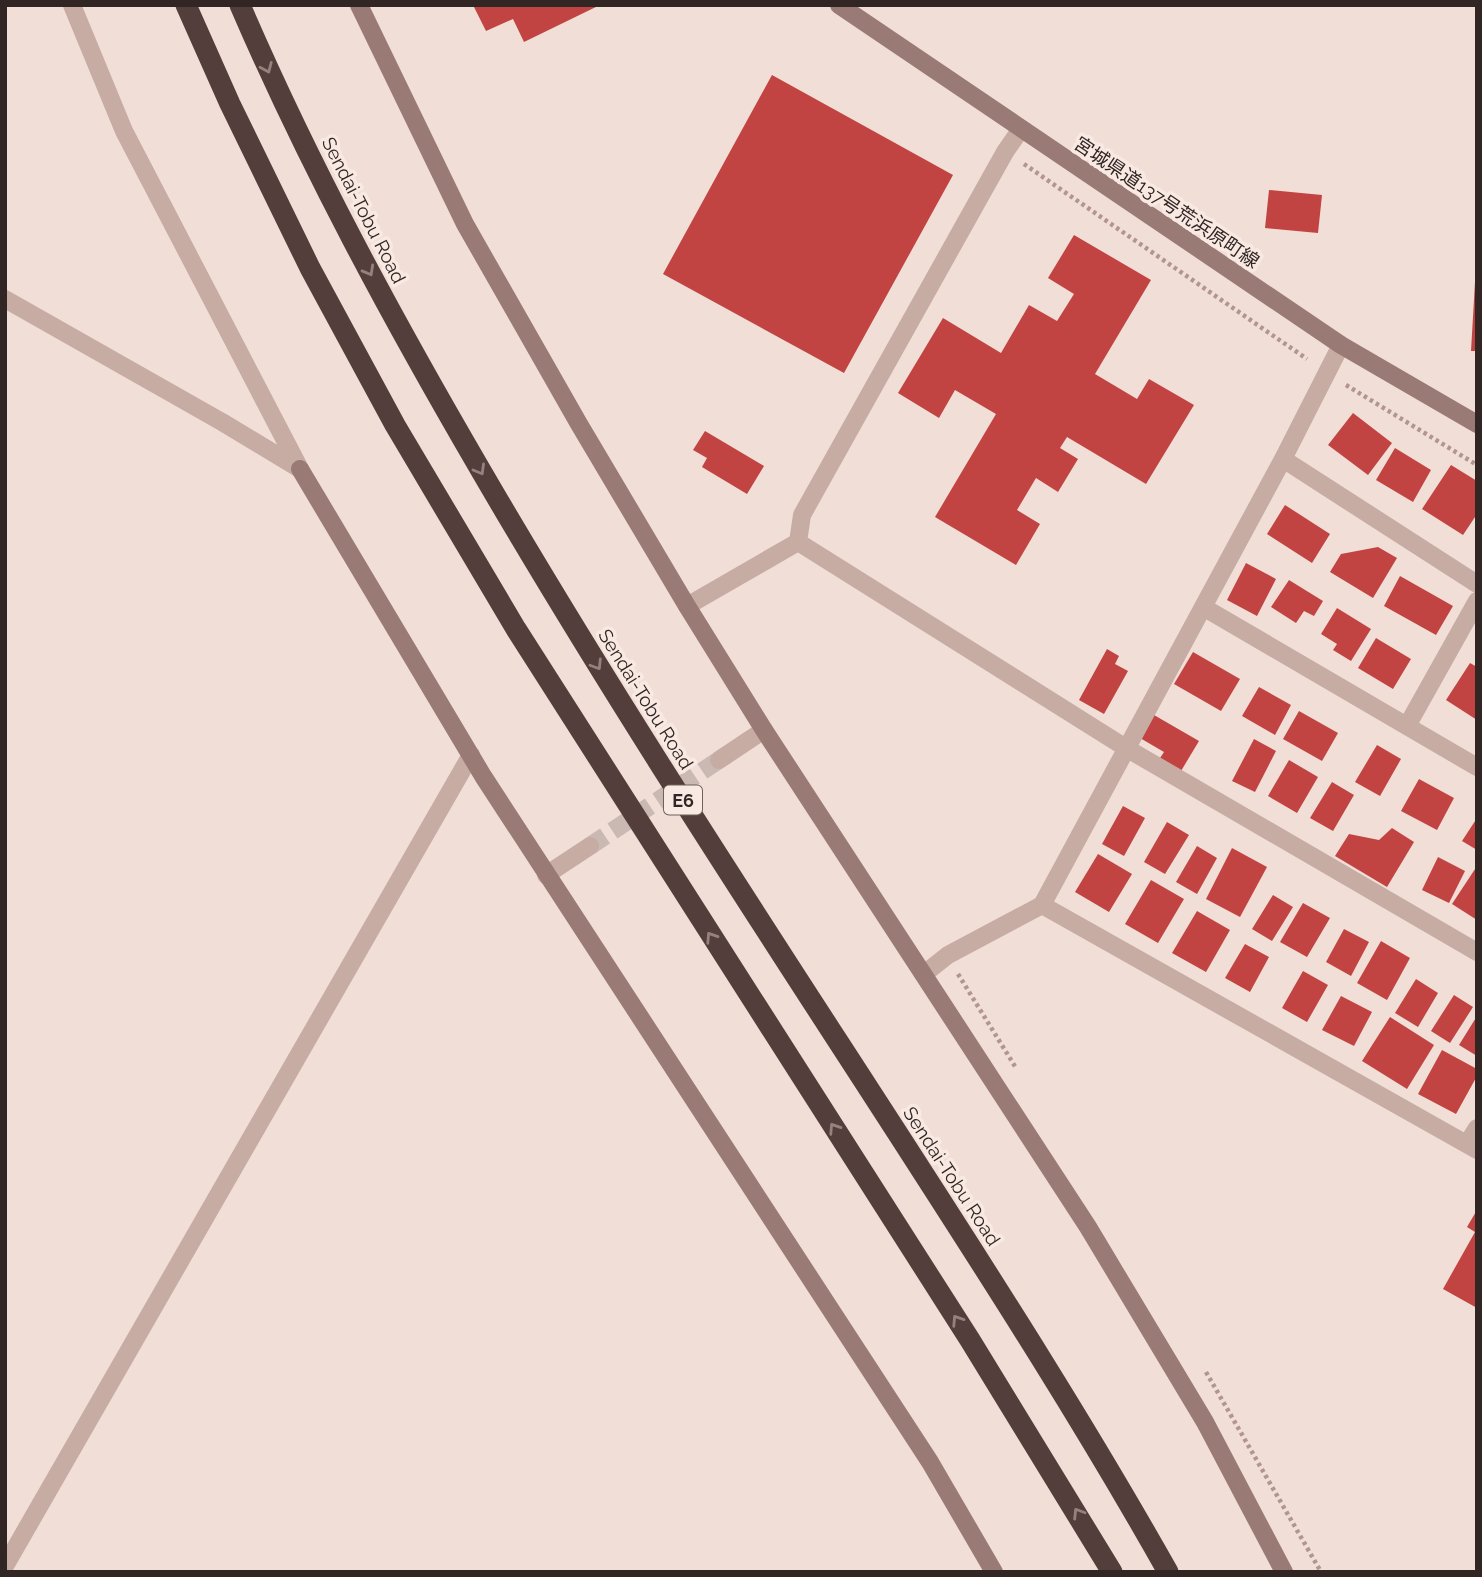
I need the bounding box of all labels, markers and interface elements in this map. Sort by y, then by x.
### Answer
one-way arrow [259,61,273,73]
street label: 宮城県道137号荒浜原町線 [1070,132,1264,272]
street label: Sendai-Tobu Road [318,133,410,287]
one-way arrow [361,264,375,276]
one-way arrow [472,462,485,475]
street label: Sendai-Tobu Road [594,625,698,773]
one-way arrow [589,657,602,670]
road number: E6 [664,786,702,814]
one-way arrow [707,932,720,945]
street label: Sendai-Tobu Road [899,1102,1005,1250]
one-way arrow [830,1123,843,1136]
one-way arrow [953,1315,966,1328]
one-way arrow [1073,1508,1086,1521]

